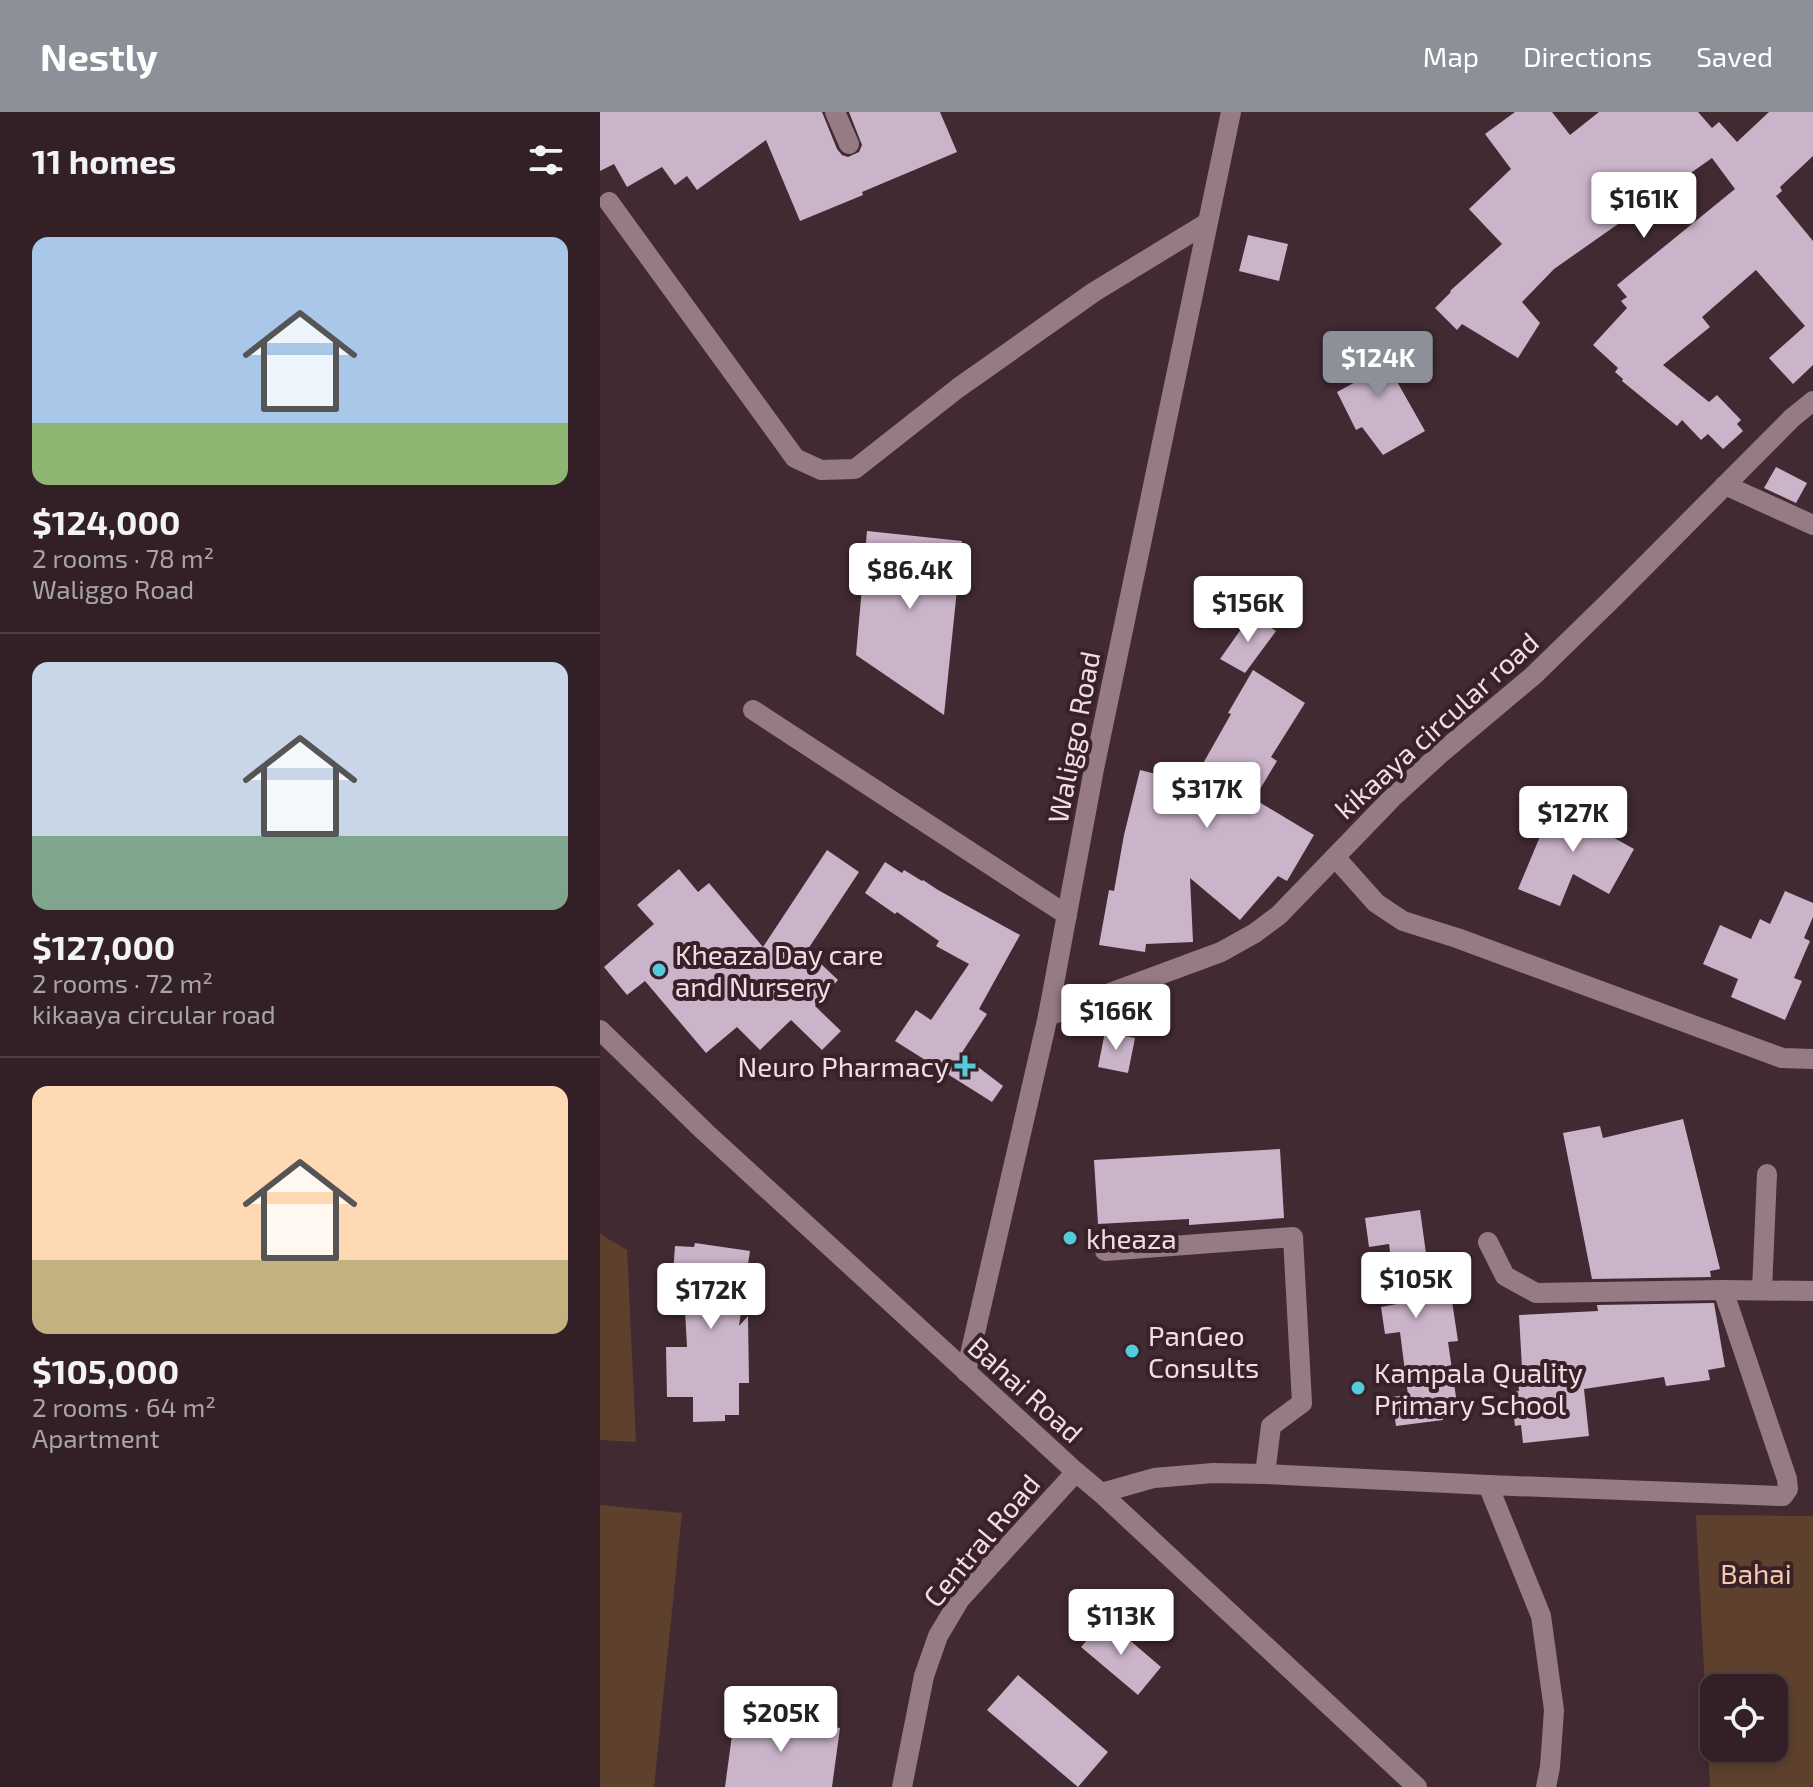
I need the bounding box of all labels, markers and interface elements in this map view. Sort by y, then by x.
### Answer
text: Nestly [40,33,158,79]
text: Map [1423,39,1479,73]
text: Directions [1523,39,1652,73]
text: Saved [1696,39,1773,73]
icon: filters [524,138,568,182]
text: 11 homes [32,140,176,181]
pin: $161K [1588,172,1700,240]
text: $161K [1609,182,1679,213]
icon: home [228,289,372,433]
pin: $124K [1322,331,1434,399]
text: $124K [1341,341,1415,372]
text: $124,000 [32,501,180,542]
text: 2 rooms · 78 m² [32,542,214,573]
pin: $86.4K [845,543,975,611]
text: $86.4K [867,553,953,584]
text: Waliggo Road [32,573,194,604]
pin: $156K [1192,576,1304,644]
text: $156K [1212,586,1284,617]
street label: kikaaya circular road [1327,625,1545,825]
street label: Waliggo Road [1040,648,1106,826]
icon: home [228,714,372,858]
pin: $317K [1151,762,1263,830]
text: $317K [1171,772,1243,803]
pin: $127K [1517,786,1629,854]
text: $127K [1537,796,1609,827]
text: $127,000 [32,926,175,967]
place label: Kheaza Day care and Nursery [675,937,884,1003]
marker: Kheaza Day care and Nursery [650,961,668,979]
text: 2 rooms · 72 m² [32,967,213,998]
pin: $166K [1060,984,1172,1052]
text: $166K [1079,994,1153,1025]
text: kikaaya circular road [32,998,276,1029]
place label: Neuro Pharmacy [737,1049,949,1083]
marker: Neuro Pharmacy [956,1057,974,1075]
icon: home [228,1138,372,1282]
place label: kheaza [1086,1221,1177,1255]
marker: kheaza [1061,1229,1079,1247]
pin: $105K [1360,1252,1472,1320]
text: $105K [1379,1262,1453,1293]
pin: $172K [655,1263,767,1331]
text: $172K [675,1273,747,1304]
place label: PanGeo Consults [1148,1318,1259,1384]
street label: Bahai Road [962,1329,1090,1449]
marker: PanGeo Consults [1123,1342,1141,1360]
text: $105,000 [32,1350,179,1391]
place label: Kampala Quality Primary School [1374,1355,1583,1421]
marker: Kampala Quality Primary School [1349,1379,1367,1397]
text: 2 rooms · 64 m² [32,1391,216,1422]
text: Apartment [32,1422,160,1453]
street label: Central Road [916,1467,1046,1613]
park label: Bahai [1720,1556,1792,1590]
pin: $113K [1065,1589,1177,1657]
text: $113K [1087,1599,1155,1630]
map controls [1700,1674,1788,1762]
button: locate [1700,1674,1788,1762]
pin: $205K [725,1686,837,1754]
text: $205K [742,1696,820,1727]

